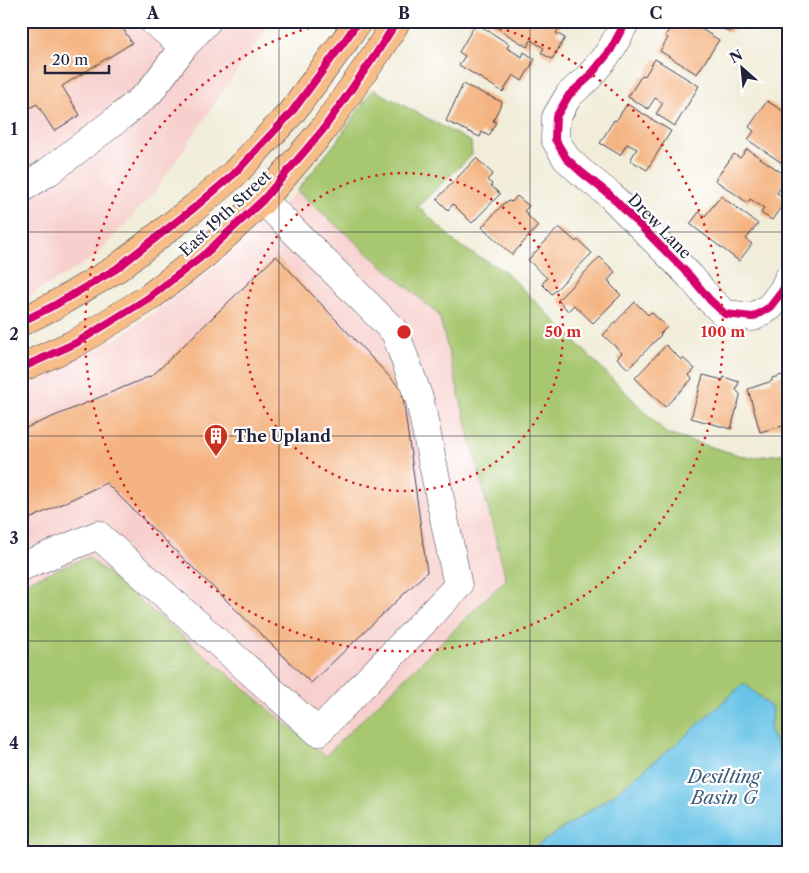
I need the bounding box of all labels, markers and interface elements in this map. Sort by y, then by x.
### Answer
text: A [146,3,160,23]
text: B [398,3,410,23]
text: C [650,3,662,23]
scale bar [45,42,109,74]
north arrow [716,42,766,92]
text: N [727,46,746,67]
text: 20 m [52,50,88,69]
text: 1 [10,119,18,139]
street label: East 19th Street [175,165,275,260]
street label: Drew Lane [624,189,696,263]
text: 50 m [545,322,581,341]
text: 100 m [701,322,745,341]
centre of rings [395,323,413,341]
text: 2 [9,324,19,344]
building icon: The Upland [203,423,229,457]
place label: The Upland [234,426,331,446]
text: 3 [9,528,19,548]
text: 4 [9,733,19,753]
water label: Desilting Basin G [686,766,762,809]

